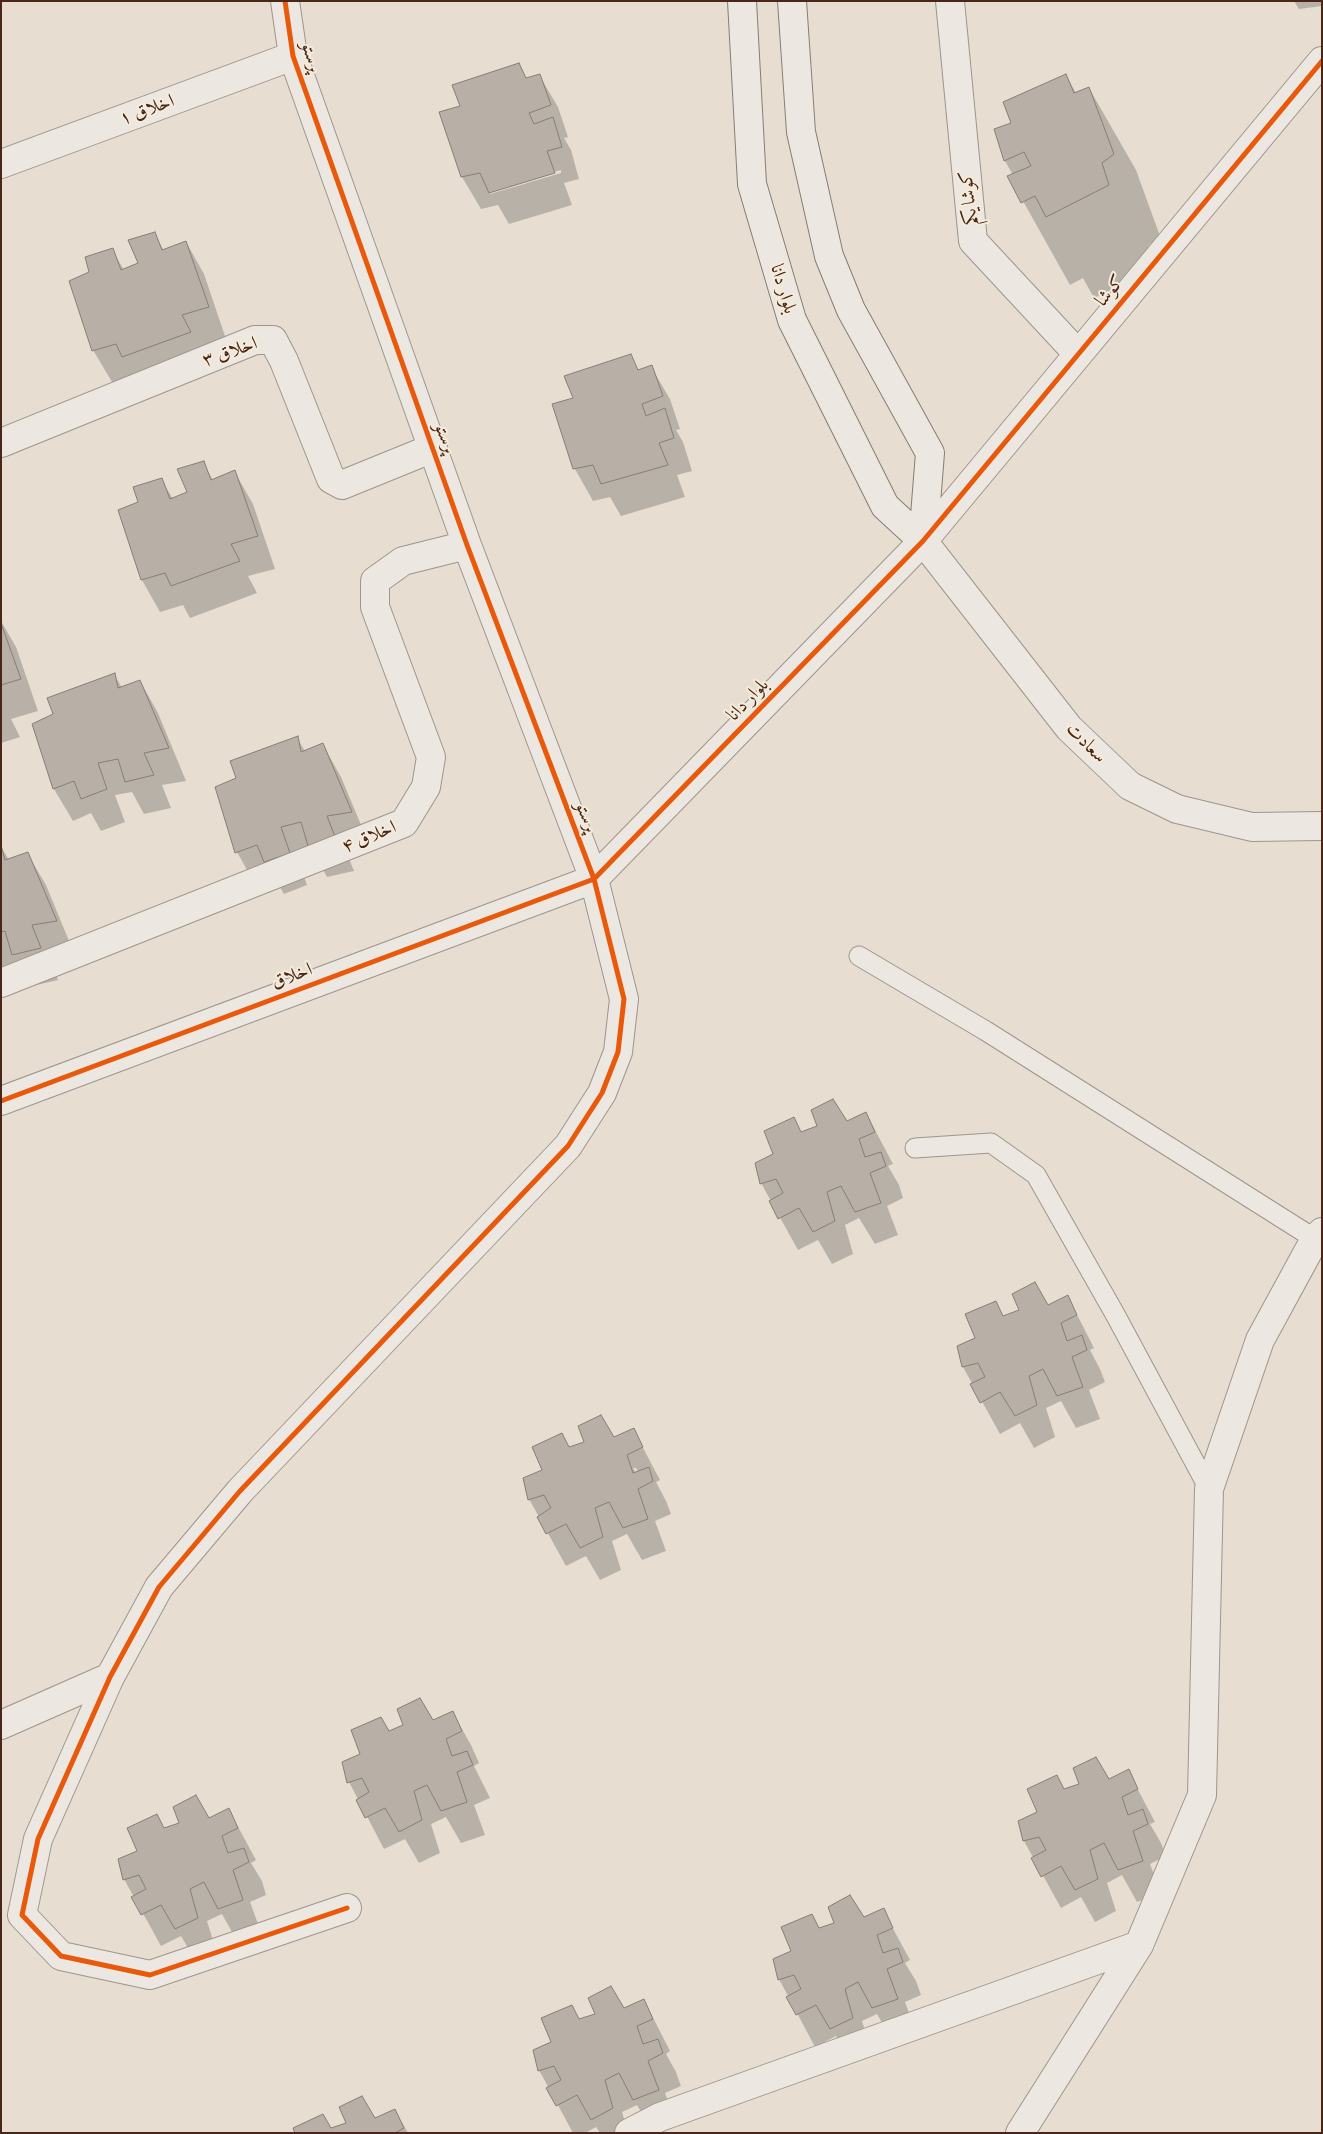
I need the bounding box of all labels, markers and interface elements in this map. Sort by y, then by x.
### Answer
street label: پرستو [296,39,326,75]
street label: اخلاق ۱ [116,90,178,130]
street label: کوشا یکم [955,170,983,226]
street label: بلوار دانا [765,261,801,317]
street label: کوشا [1090,271,1130,311]
street label: اخلاق ۳ [199,332,261,372]
street label: پرستو [429,420,461,456]
street label: بلوار دانا [722,674,774,726]
street label: سعادت [1061,718,1111,768]
street label: پرستو [570,798,602,836]
street label: اخلاق ۴ [338,816,400,858]
street label: اخلاق [268,958,316,994]

